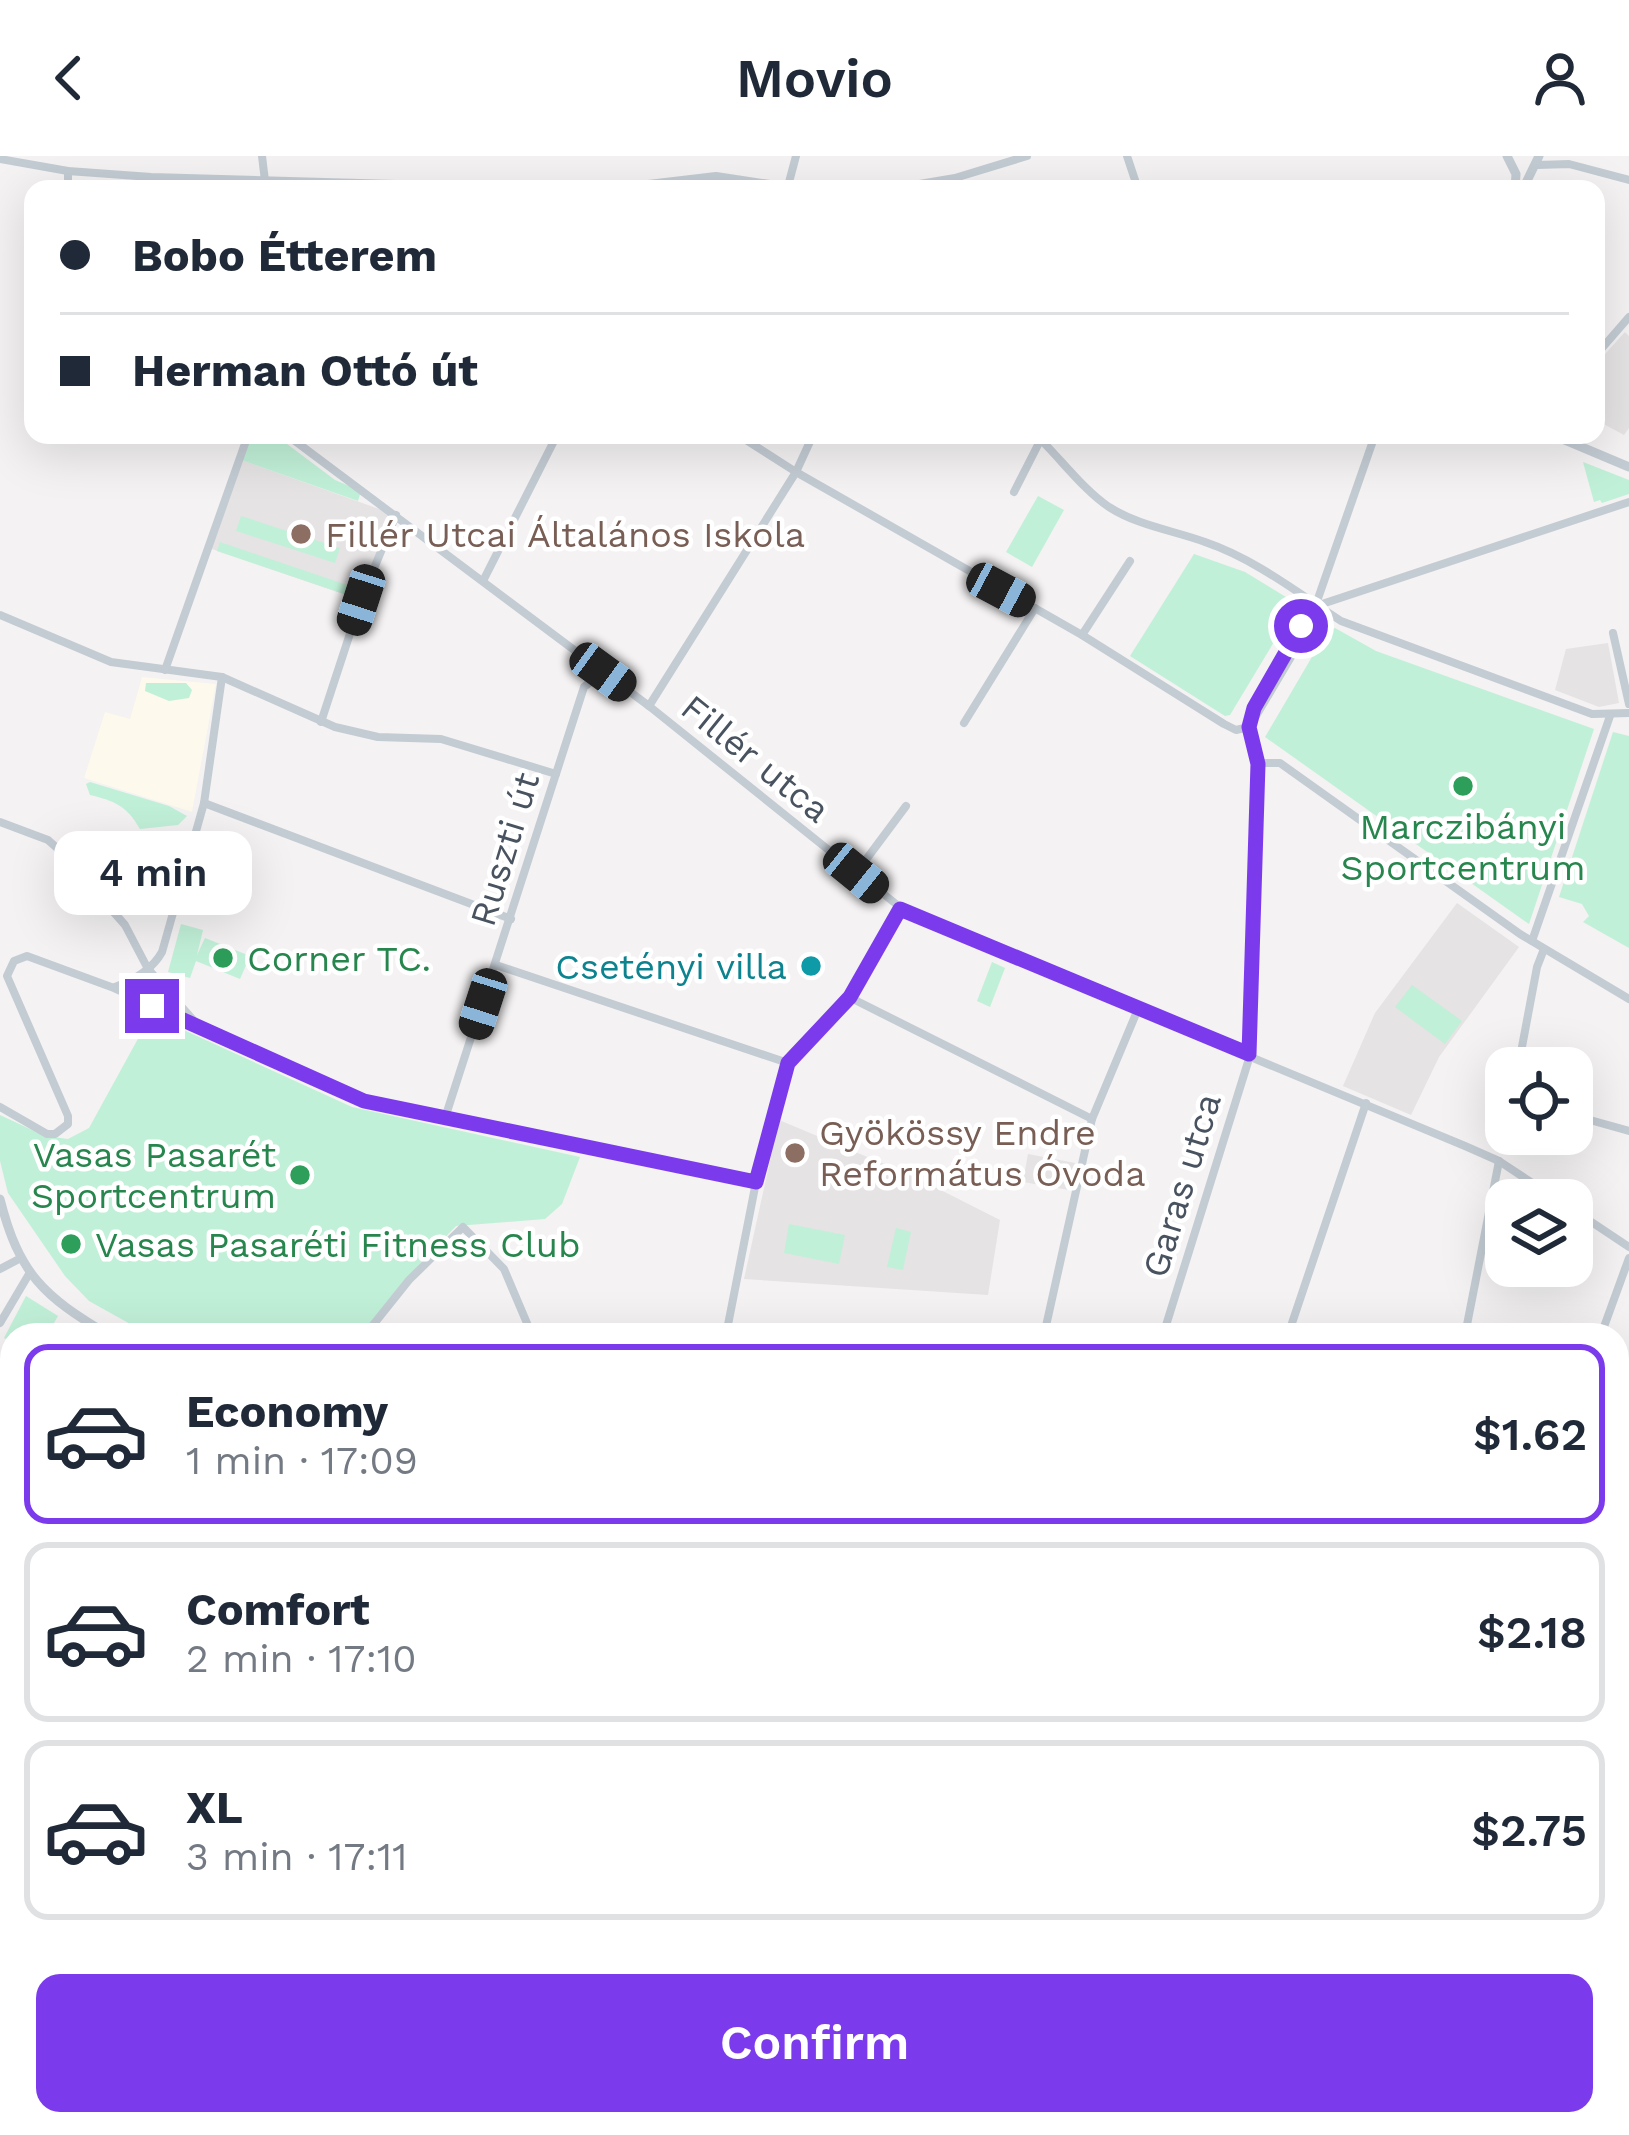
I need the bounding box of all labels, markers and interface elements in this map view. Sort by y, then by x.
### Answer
icon: back [36,45,102,111]
icon: person [1527,45,1593,111]
text: Movio [736,47,893,110]
text: Bobo Étterem [132,229,437,282]
text: Herman Ottó út [132,344,478,397]
place label: Fillér Utcai Általános Iskola [325,514,805,556]
marker: Fillér Utcai Általános Iskola [288,521,314,547]
car [961,557,1041,623]
car [333,560,389,640]
route start [1274,599,1328,653]
car [563,636,643,708]
street label: Fillér utca [673,686,838,831]
street label: Ruszti út [462,768,548,931]
marker: Marczibányi Sportcentrum [1450,773,1476,799]
place label: Marczibányi Sportcentrum [1340,806,1586,889]
callout: 4 min [53,832,251,916]
car [817,836,895,910]
text: 4 min [99,850,207,895]
place label: Corner TC. [247,938,431,980]
marker: Corner TC. [210,945,236,971]
place label: Csetényi villa [555,946,787,988]
marker: Csetényi villa [798,953,824,979]
car [455,964,511,1044]
route end [125,979,179,1033]
map controls [1485,1047,1593,1287]
button: locate [1485,1047,1593,1155]
street label: Garas utca [1134,1088,1230,1282]
place label: Gyökössy Endre Református Óvoda [819,1112,1146,1195]
place label: Vasas Pasarét Sportcentrum [31,1134,276,1217]
marker: Gyökössy Endre Református Óvoda [782,1140,808,1166]
marker: Vasas Pasarét Sportcentrum [287,1162,313,1188]
button: layers [1485,1179,1593,1287]
place label: Vasas Pasaréti Fitness Club [95,1224,581,1266]
marker: Vasas Pasaréti Fitness Club [58,1231,84,1257]
icon: car [42,1380,150,1488]
text: Economy [186,1385,388,1438]
text: $1.62 [1473,1408,1587,1461]
text: 1 min · 17:09 [186,1438,418,1483]
icon: car [42,1578,150,1686]
text: Comfort [186,1583,370,1636]
text: $2.18 [1477,1606,1587,1659]
text: 2 min · 17:10 [186,1636,416,1681]
icon: car [42,1776,150,1884]
text: XL [186,1781,243,1834]
text: $2.75 [1471,1804,1587,1857]
text: 3 min · 17:11 [186,1834,407,1879]
button: Confirm [36,1974,1593,2112]

